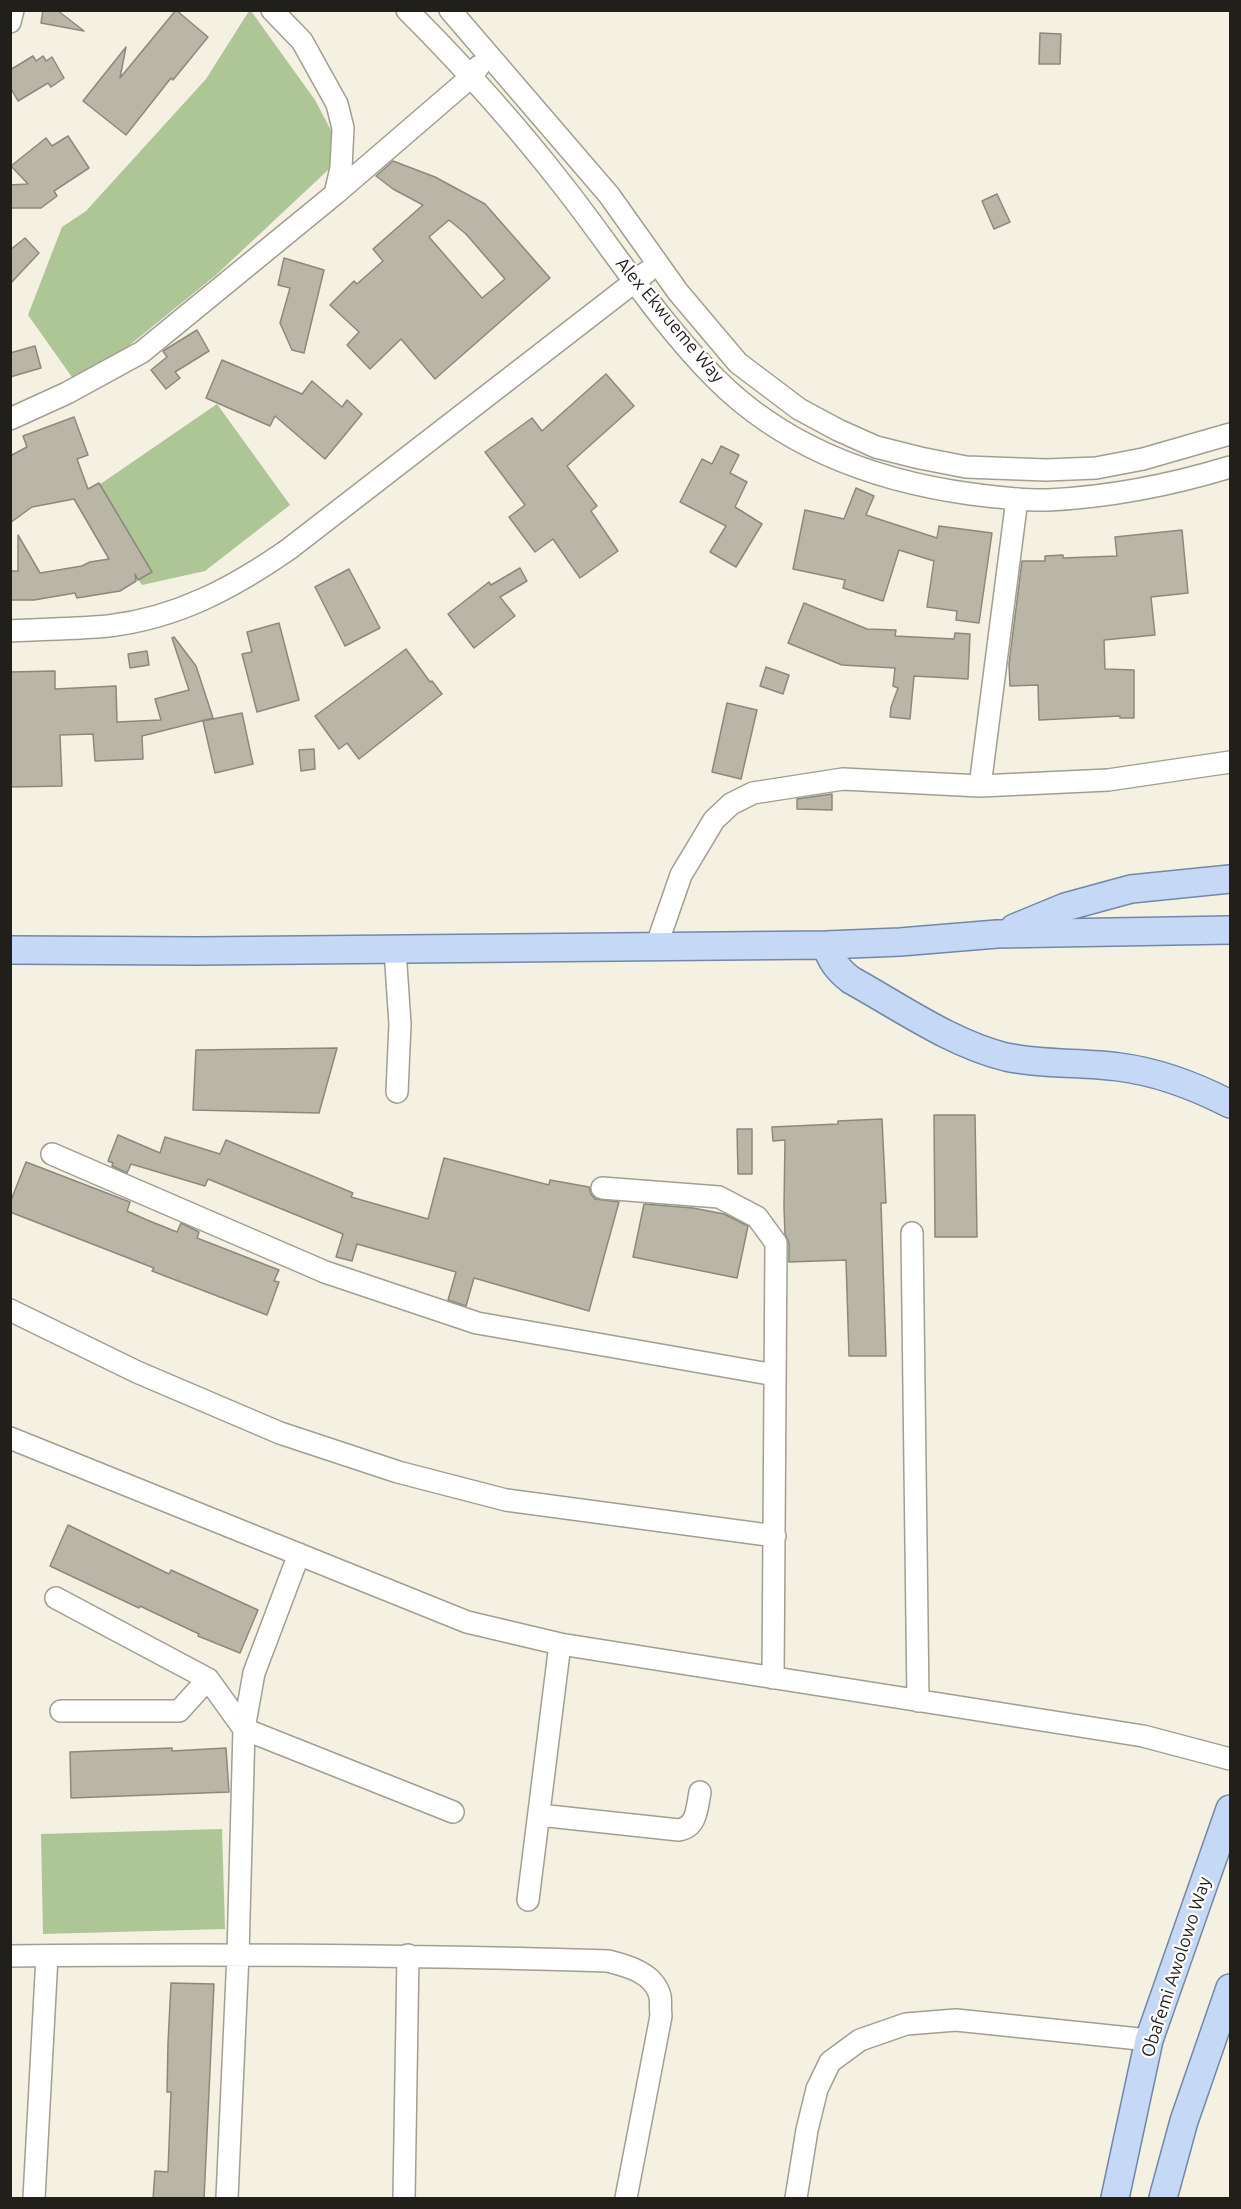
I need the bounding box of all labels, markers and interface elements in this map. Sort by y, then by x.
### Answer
street label: Alex Ekwueme Way [611,253,729,387]
street label: Obafemi Awolowo Way [1137,1874,1215,2060]

